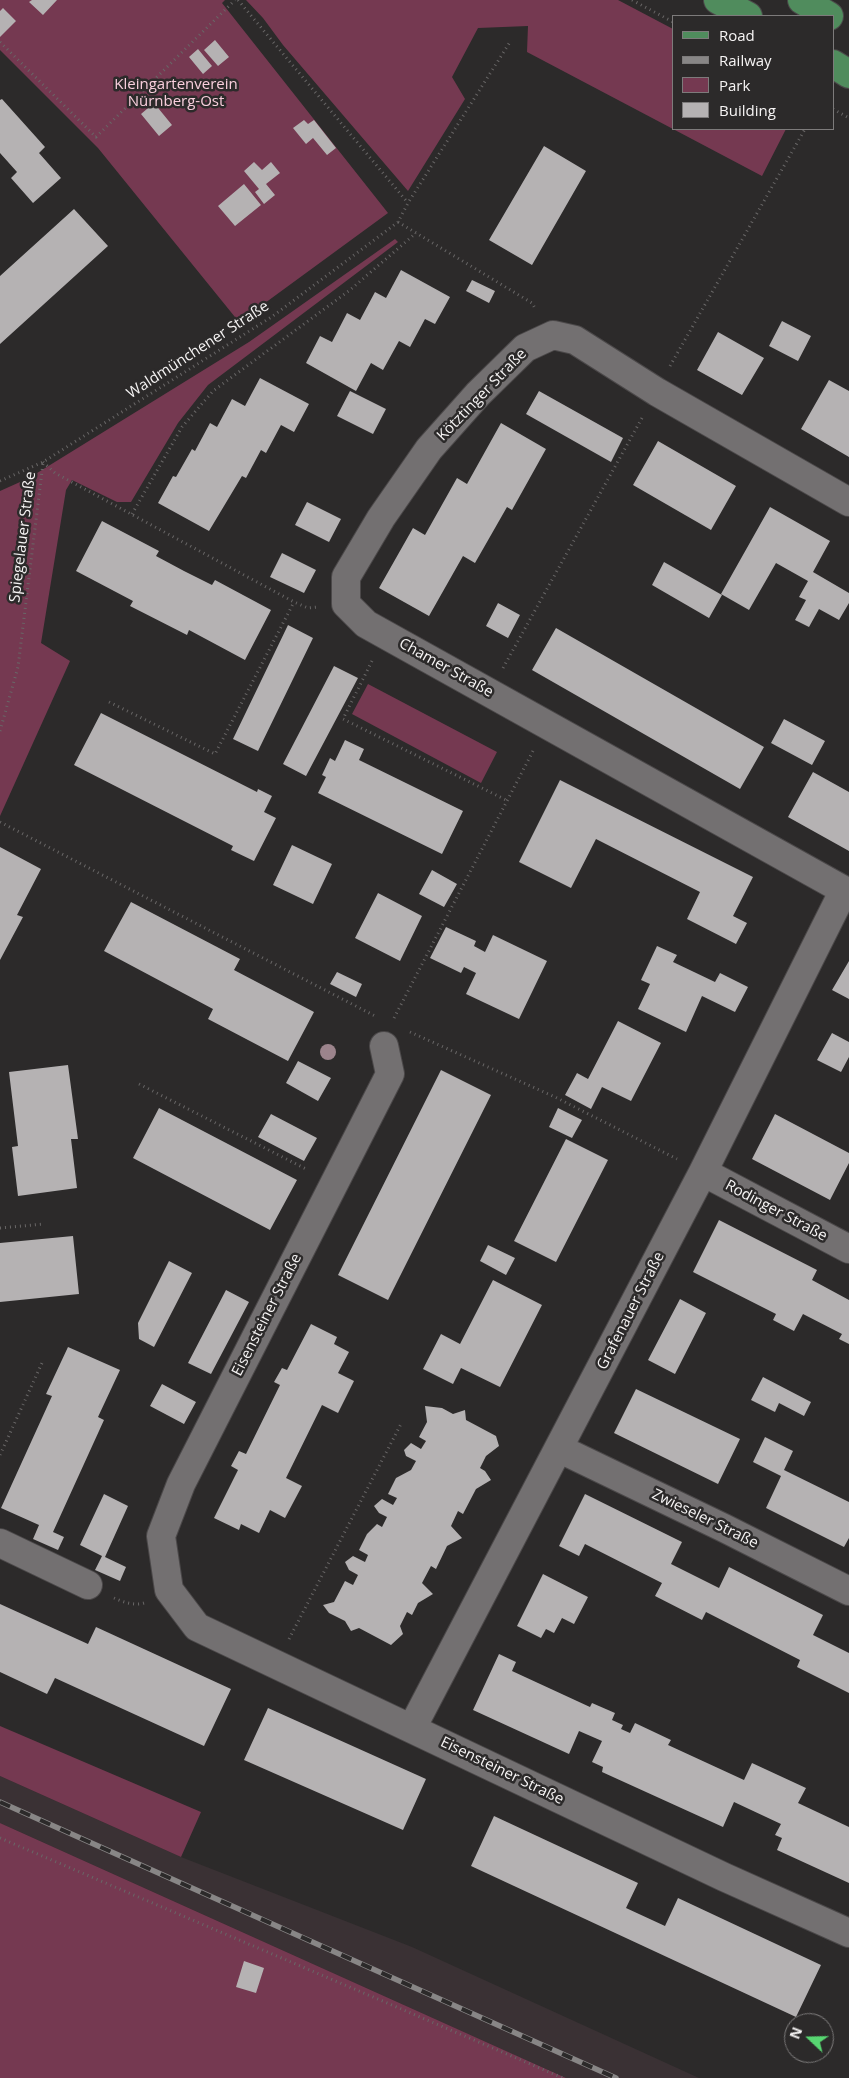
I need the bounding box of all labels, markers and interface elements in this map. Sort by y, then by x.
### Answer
legend [672,15,834,130]
text: Road [719,25,755,45]
text: Railway [719,50,772,70]
text: Park [719,75,750,95]
park label: Kleingartenverein Nürnberg-Ost [114,76,238,111]
text: Building [719,100,776,120]
street label: Waldmünchener Straße [124,297,272,403]
street label: Kötztinger Straße [433,345,531,445]
street label: Spiegelauer Straße [6,471,40,603]
street label: Chamer Straße [396,635,496,701]
street label: Rodinger Straße [722,1177,830,1245]
street label: Grafenauer Straße [594,1249,668,1373]
street label: Eisensteiner Straße [228,1251,306,1379]
street label: Zwieseler Straße [649,1485,761,1553]
street label: Eisensteiner Straße [437,1733,567,1809]
north arrow [784,2013,834,2063]
text: N [785,2024,806,2042]

